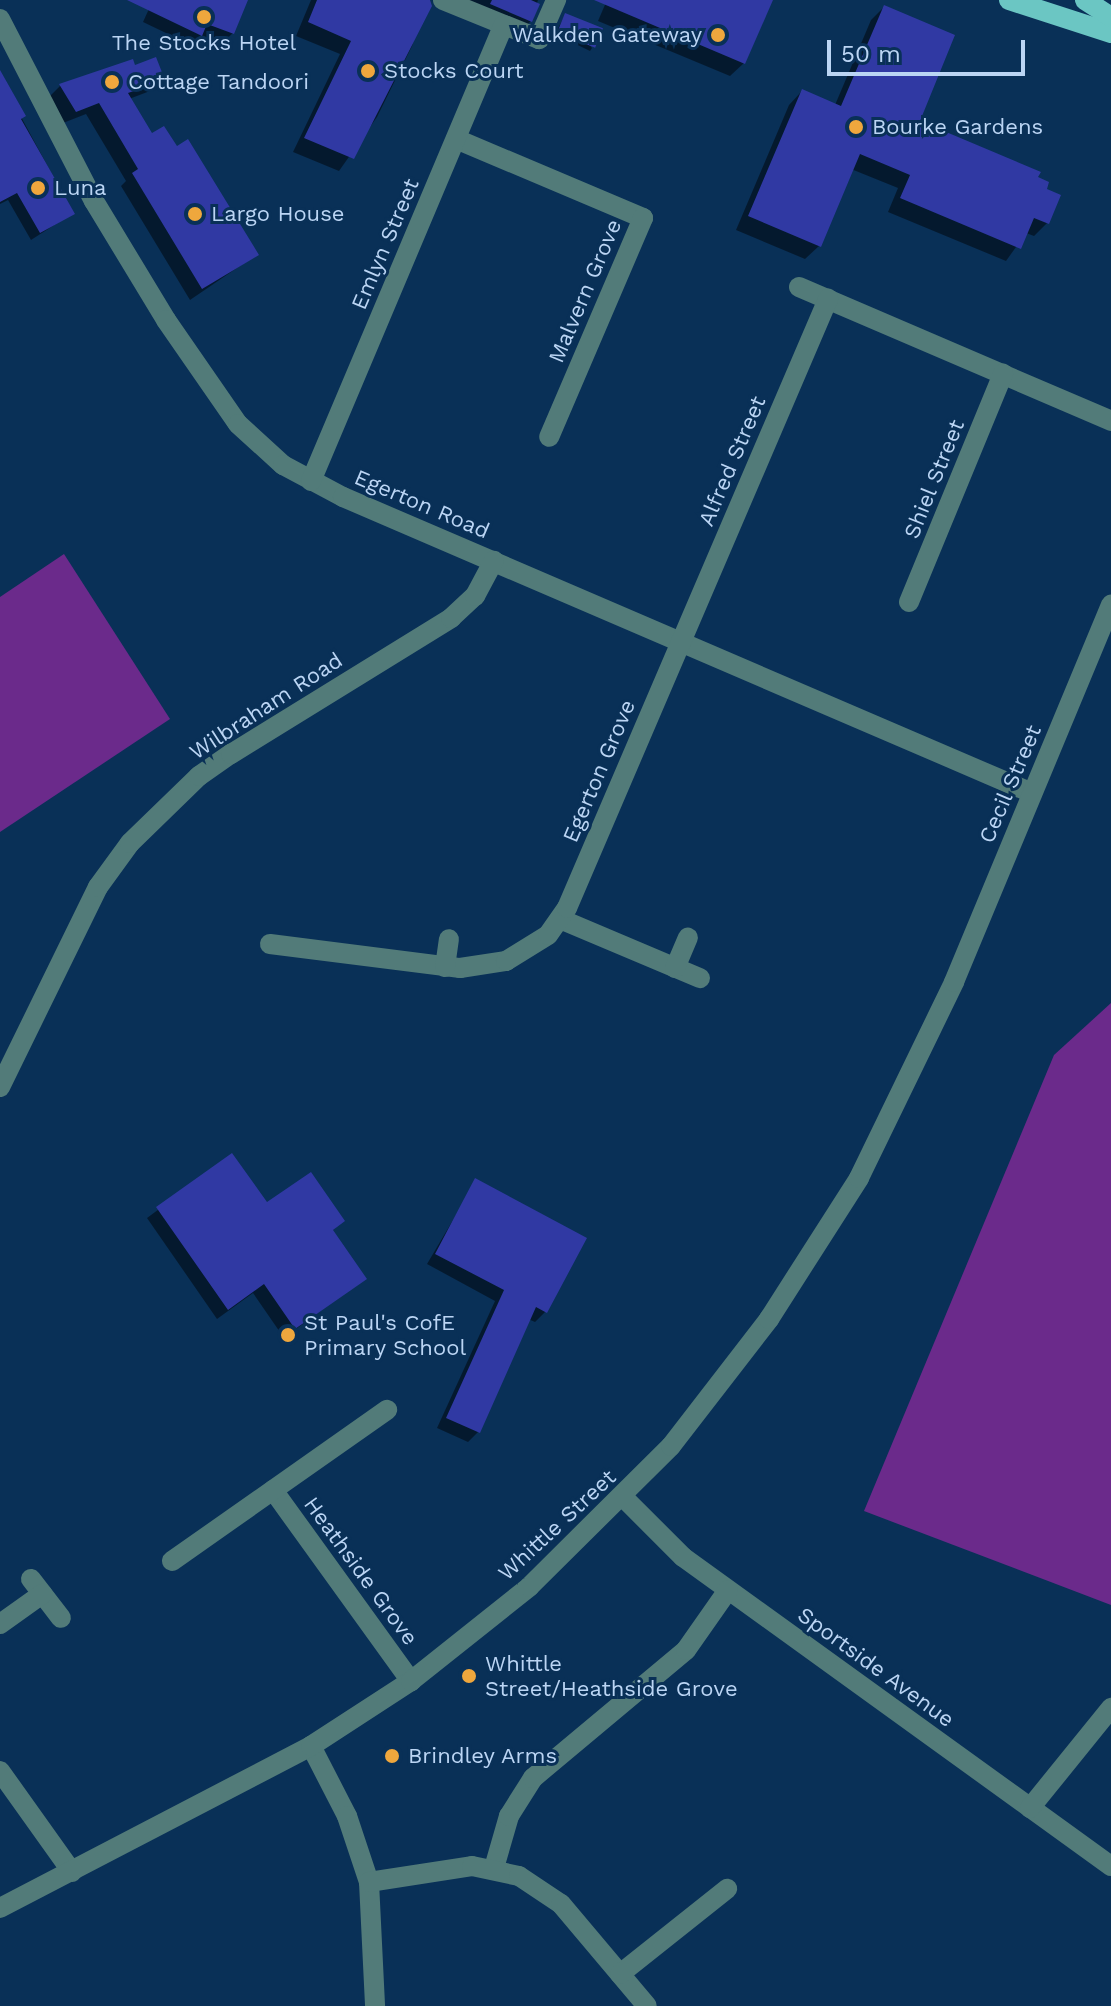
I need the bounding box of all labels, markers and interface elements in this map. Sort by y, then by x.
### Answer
marker: The Stocks Hotel [195,8,213,26]
place label: Walkden Gateway [512,22,702,48]
scale bar [831,24,1029,74]
marker: Walkden Gateway [709,26,727,44]
place label: The Stocks Hotel [112,30,296,56]
text: 50 m [841,40,901,68]
place label: Stocks Court [384,58,524,84]
marker: Stocks Court [359,62,377,80]
place label: Cottage Tandoori [128,69,310,95]
marker: Cottage Tandoori [103,73,121,91]
place label: Bourke Gardens [872,114,1043,140]
marker: Bourke Gardens [847,118,865,136]
street label: Emlyn Street [346,174,424,314]
place label: Luna [54,175,107,201]
marker: Luna [29,179,47,197]
place label: Largo House [211,201,344,227]
marker: Largo House [186,205,204,223]
street label: Malvern Grove [543,215,627,367]
street label: Alfred Street [693,392,771,530]
street label: Shiel Street [898,415,970,543]
street label: Egerton Road [351,464,493,544]
street label: Wilbraham Road [185,647,347,765]
street label: Egerton Grove [557,696,641,846]
street label: Cecil Street [973,721,1047,847]
place label: St Paul's CofE Primary School [304,1309,467,1360]
marker: St Paul's CofE Primary School [279,1326,297,1344]
street label: Whittle Street [493,1464,621,1586]
street label: Heathside Grove [298,1492,424,1650]
street label: Sportside Avenue [792,1601,960,1733]
place label: Whittle Street/Heathside Grove [485,1650,738,1702]
marker: Whittle Street/Heathside Grove [460,1667,478,1685]
place label: Brindley Arms [408,1743,558,1769]
marker: Brindley Arms [383,1747,401,1765]

